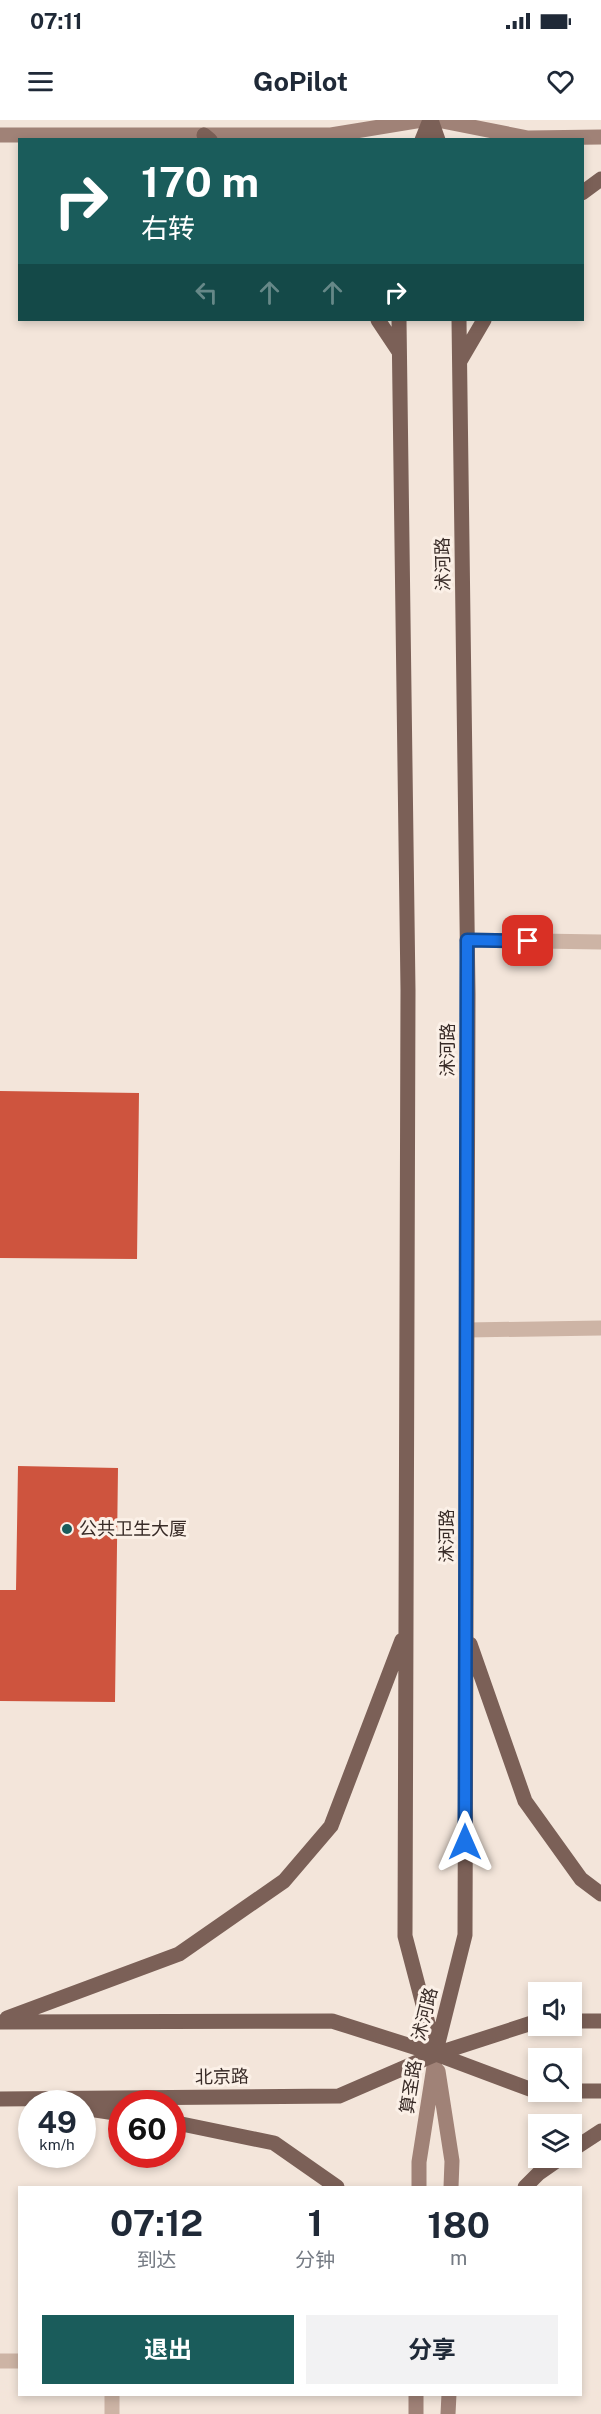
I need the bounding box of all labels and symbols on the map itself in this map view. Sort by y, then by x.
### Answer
street label: 沭河路 [432,537,453,591]
pin [502,915,553,966]
street label: 沭河路 [437,1023,458,1077]
street label: 沭河路 [436,1509,457,1563]
place label: 公共卫生大厦 [79,1518,187,1539]
marker: 公共卫生大厦 [60,1522,74,1536]
position arrow [433,1810,497,1874]
street label: 沭河路 [408,1985,441,2043]
street label: 算圣路 [396,2059,425,2115]
street label: 北京路 [195,2066,249,2087]
speed limit sign: 60 [108,2090,186,2168]

